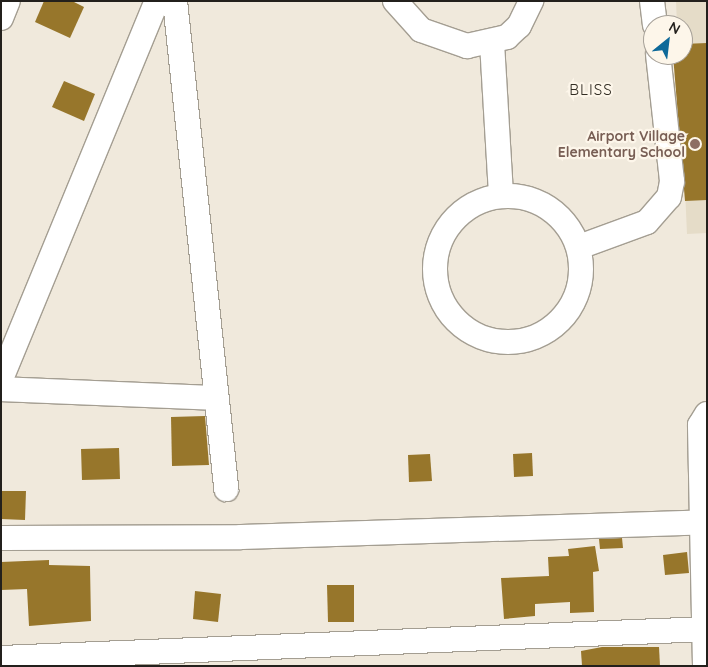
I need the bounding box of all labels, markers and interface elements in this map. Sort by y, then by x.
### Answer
north arrow [643,15,693,65]
text: N [666,17,684,38]
district label: BLISS [569,81,613,99]
place label: Airport Village Elementary School [558,128,685,160]
marker: Airport Village Elementary School [689,138,701,150]

